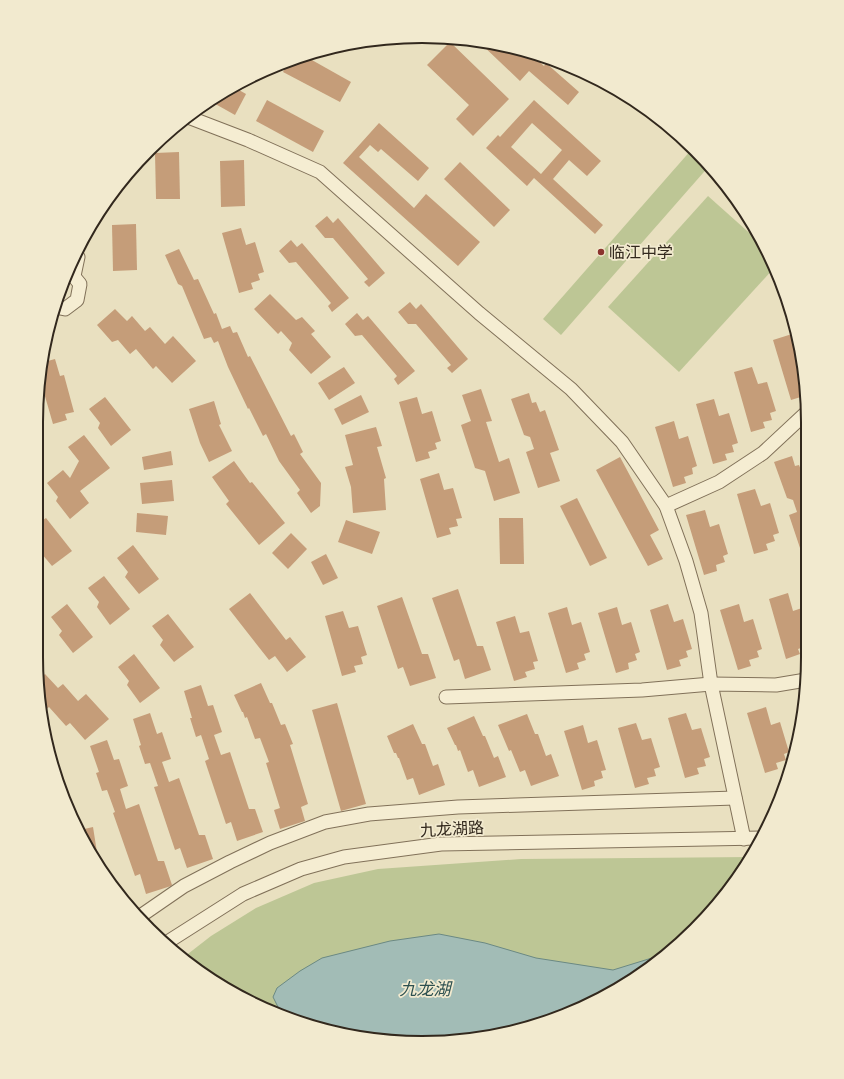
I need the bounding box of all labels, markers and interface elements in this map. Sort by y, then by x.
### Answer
place label: 临江中学 [609,243,673,262]
marker: 临江中学 [596,247,606,257]
street label: 九龙湖路 [420,818,484,840]
water label: 九龙湖 [400,979,453,999]

